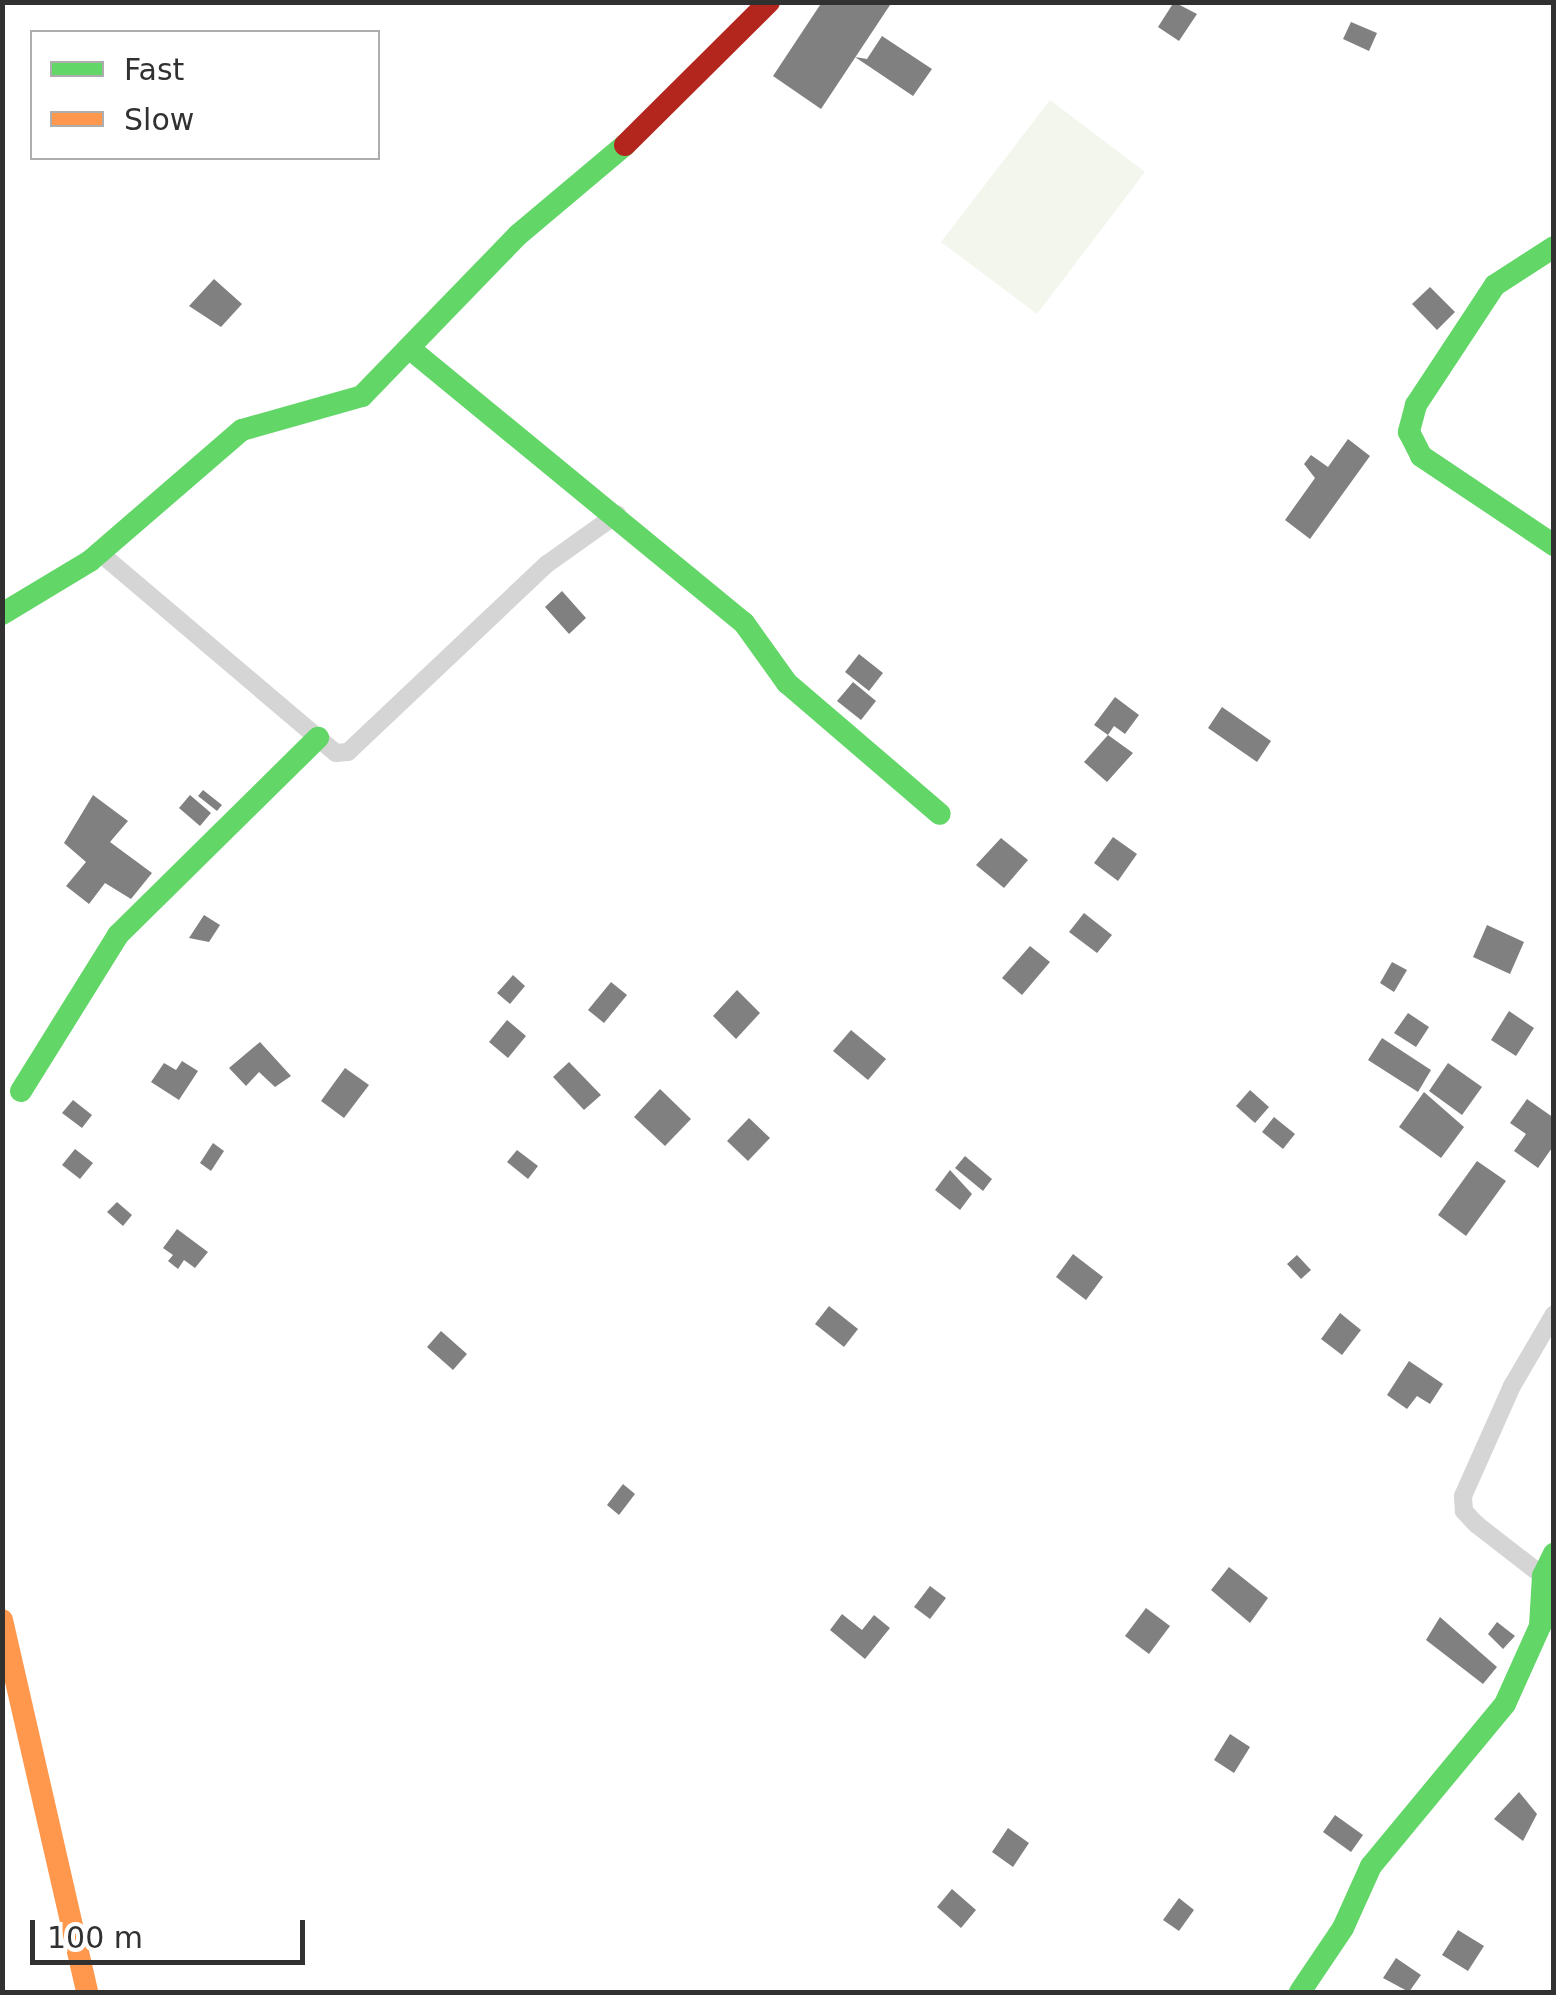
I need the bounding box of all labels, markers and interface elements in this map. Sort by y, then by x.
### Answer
legend [30,30,380,160]
text: Fast [124,52,184,87]
text: Slow [124,102,194,137]
scale bar [35,1900,310,1962]
text: 100 m [47,1920,143,1955]

